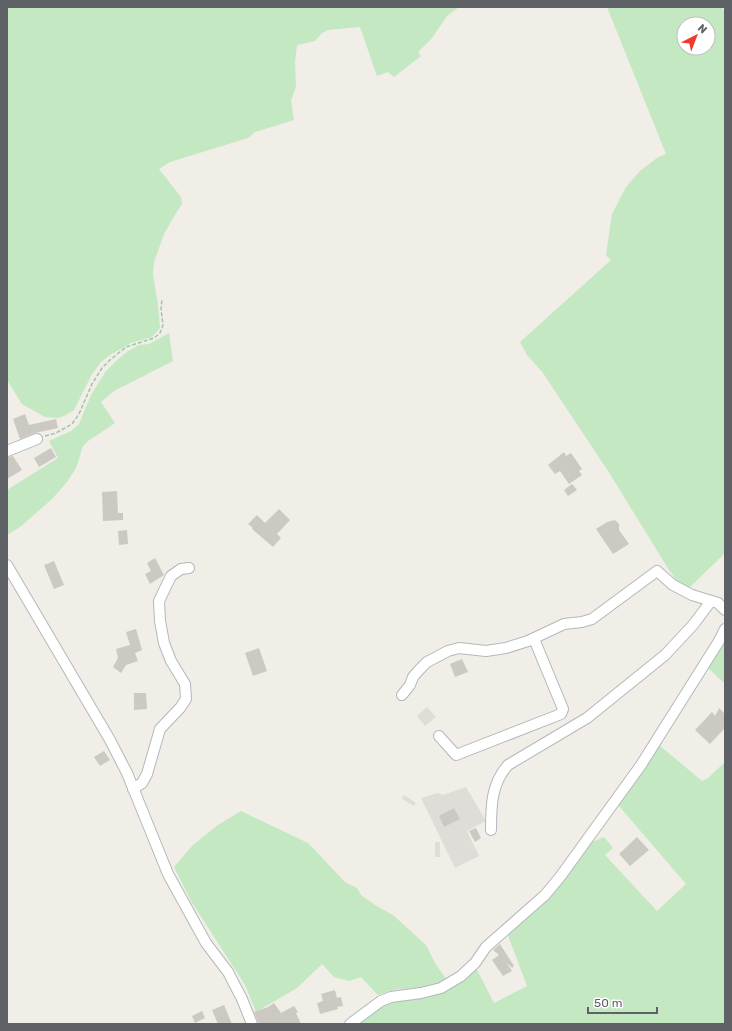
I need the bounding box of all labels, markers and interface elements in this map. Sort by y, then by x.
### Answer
north arrow [676,16,716,56]
text: N [695,21,710,36]
scale bar [588,989,657,1015]
text: 50 m [594,996,622,1010]

